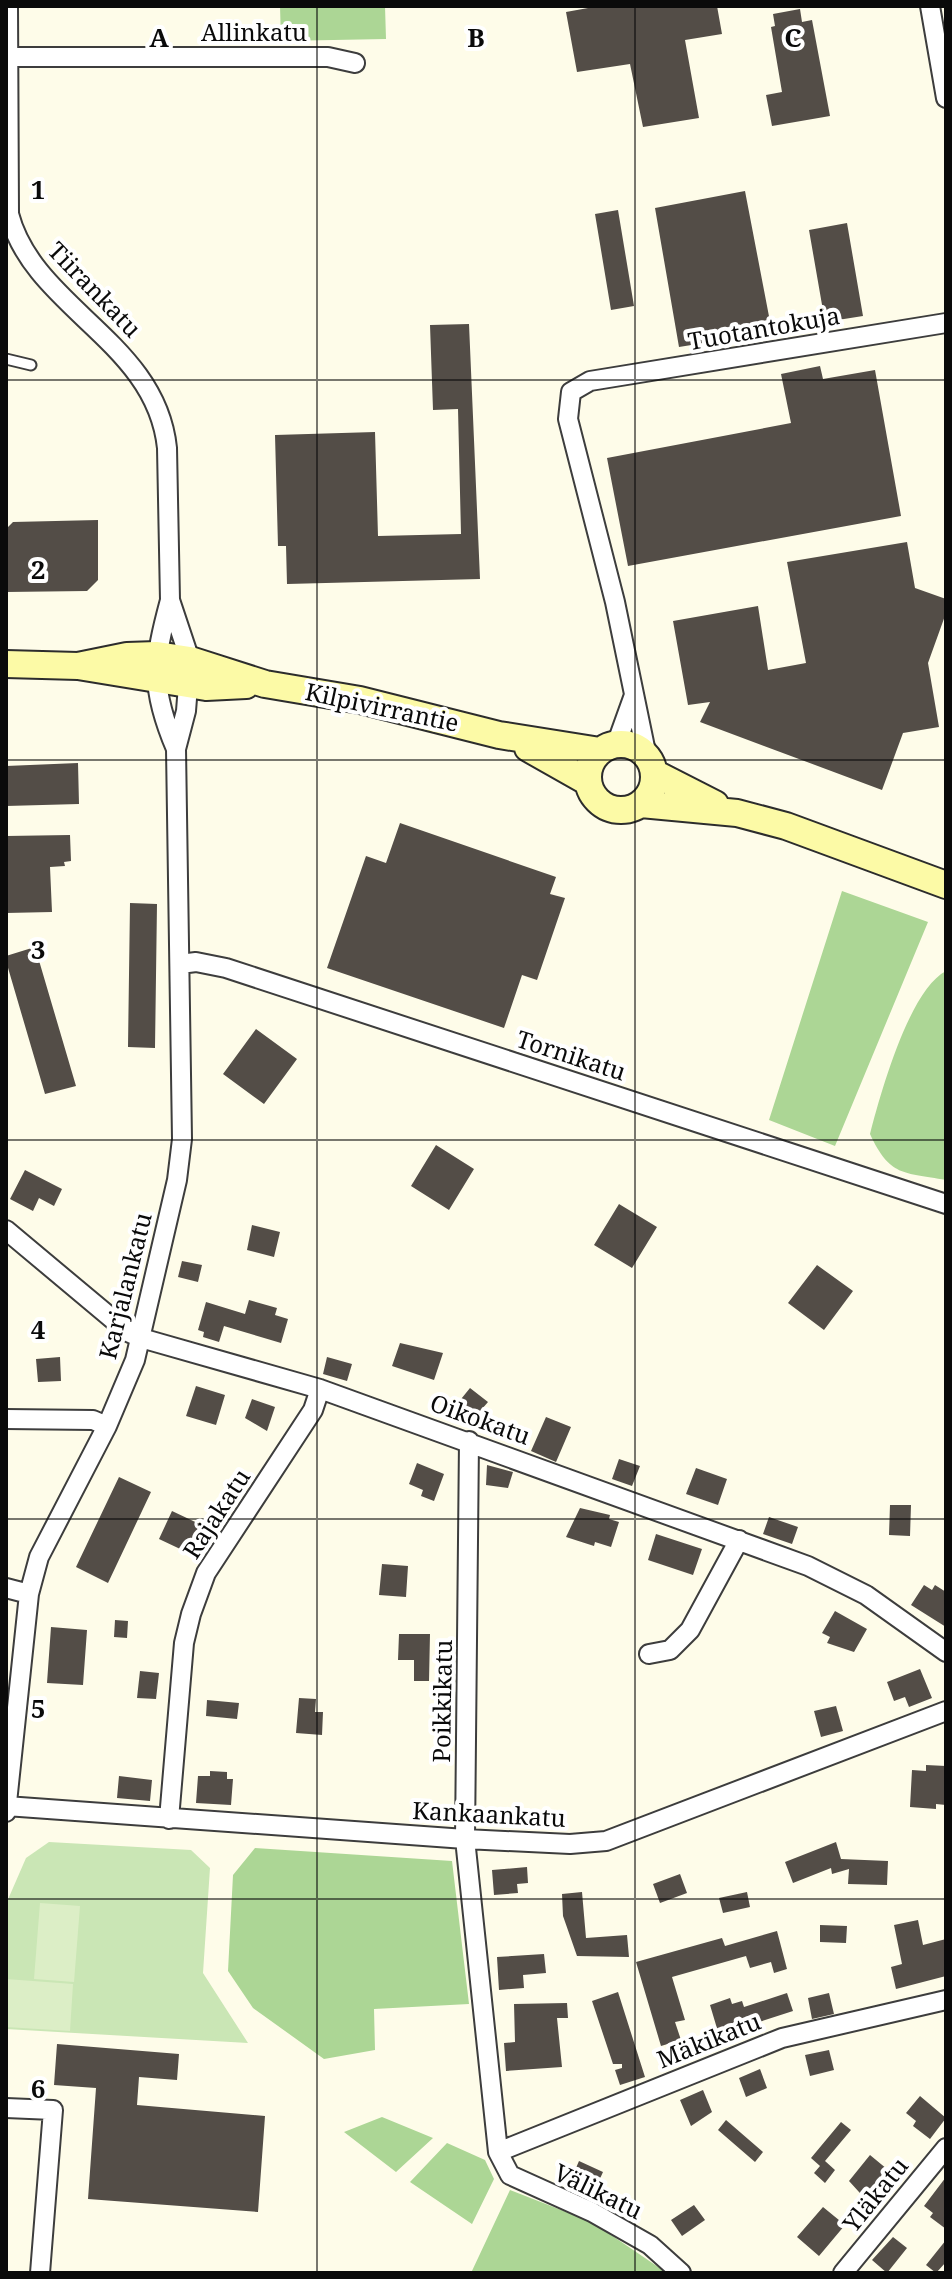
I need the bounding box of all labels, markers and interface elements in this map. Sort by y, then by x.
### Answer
street label: Allinkatu [201,15,307,48]
text: A [149,19,169,55]
text: B [467,19,485,55]
text: C [784,19,802,55]
text: 1 [31,171,45,207]
street label: Tiirankatu [41,234,149,344]
street label: Tuotantokuja [685,298,842,357]
text: 2 [31,551,45,587]
street label: Kilpivirrantie [303,674,462,739]
text: 3 [31,931,45,967]
street label: Tornikatu [513,1021,630,1088]
street label: Karjalankatu [90,1209,159,1362]
text: 4 [31,1311,46,1347]
street label: Oikokatu [426,1385,535,1452]
street label: Rajakatu [174,1462,257,1565]
street label: Poikkikatu [424,1639,459,1763]
text: 5 [31,1690,45,1726]
street label: Kankaankatu [412,1793,567,1834]
street label: Mäkikatu [652,2004,765,2075]
text: 6 [31,2070,45,2106]
street label: Yläkatu [834,2150,915,2239]
street label: Välikatu [549,2155,648,2226]

